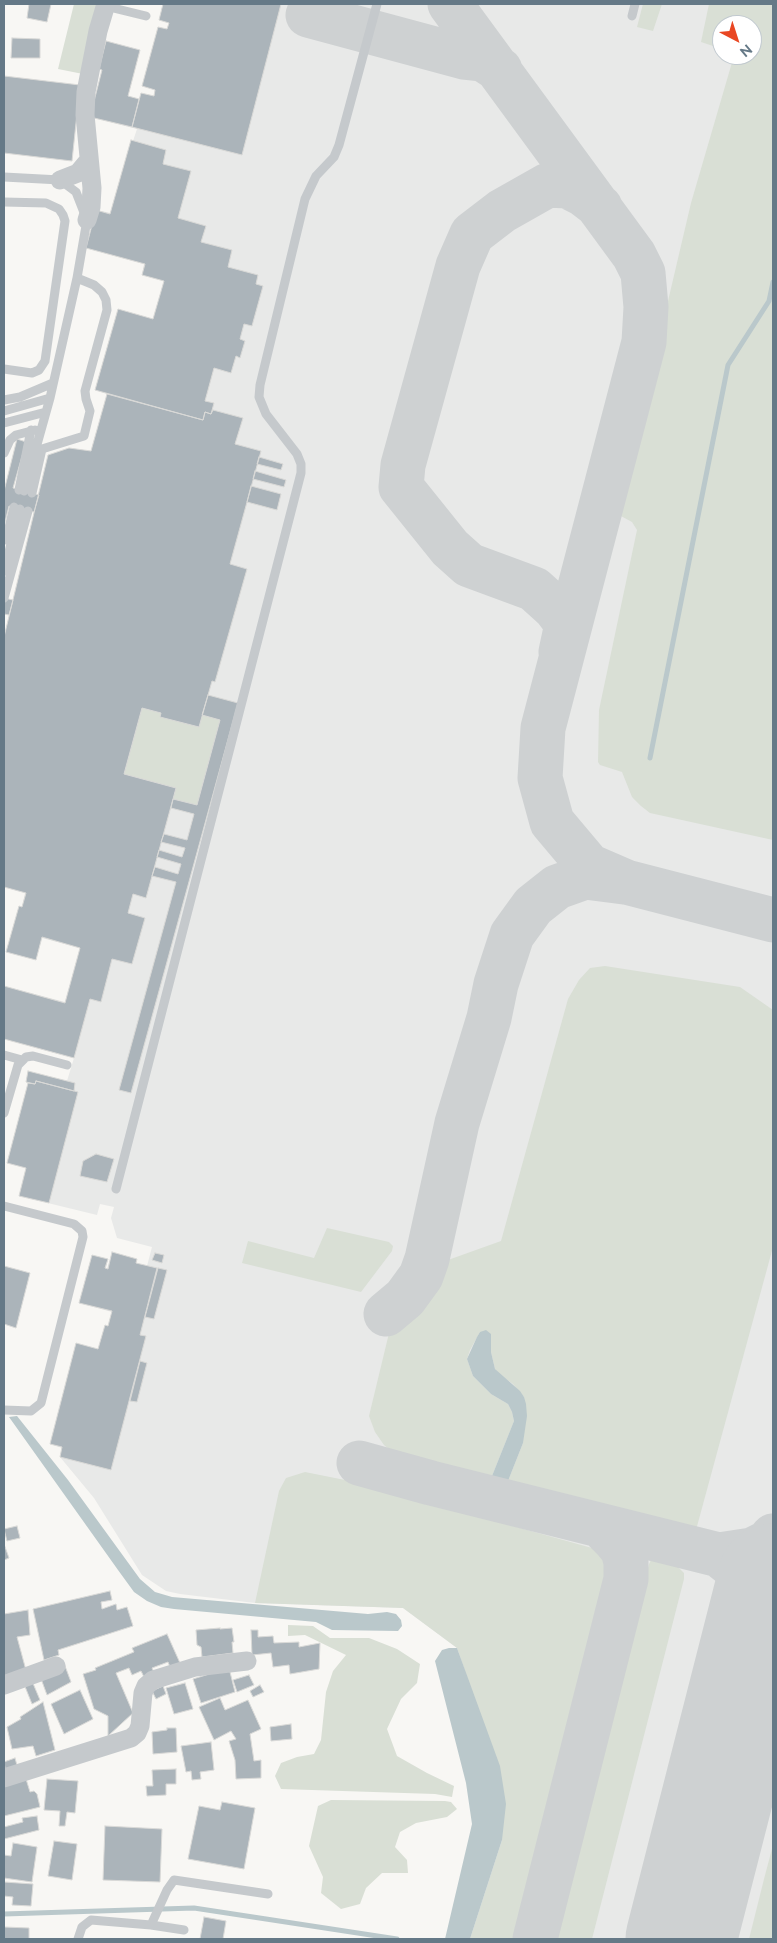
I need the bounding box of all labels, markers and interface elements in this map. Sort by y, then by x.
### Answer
north arrow [712,15,762,65]
text: N [737,41,755,60]

